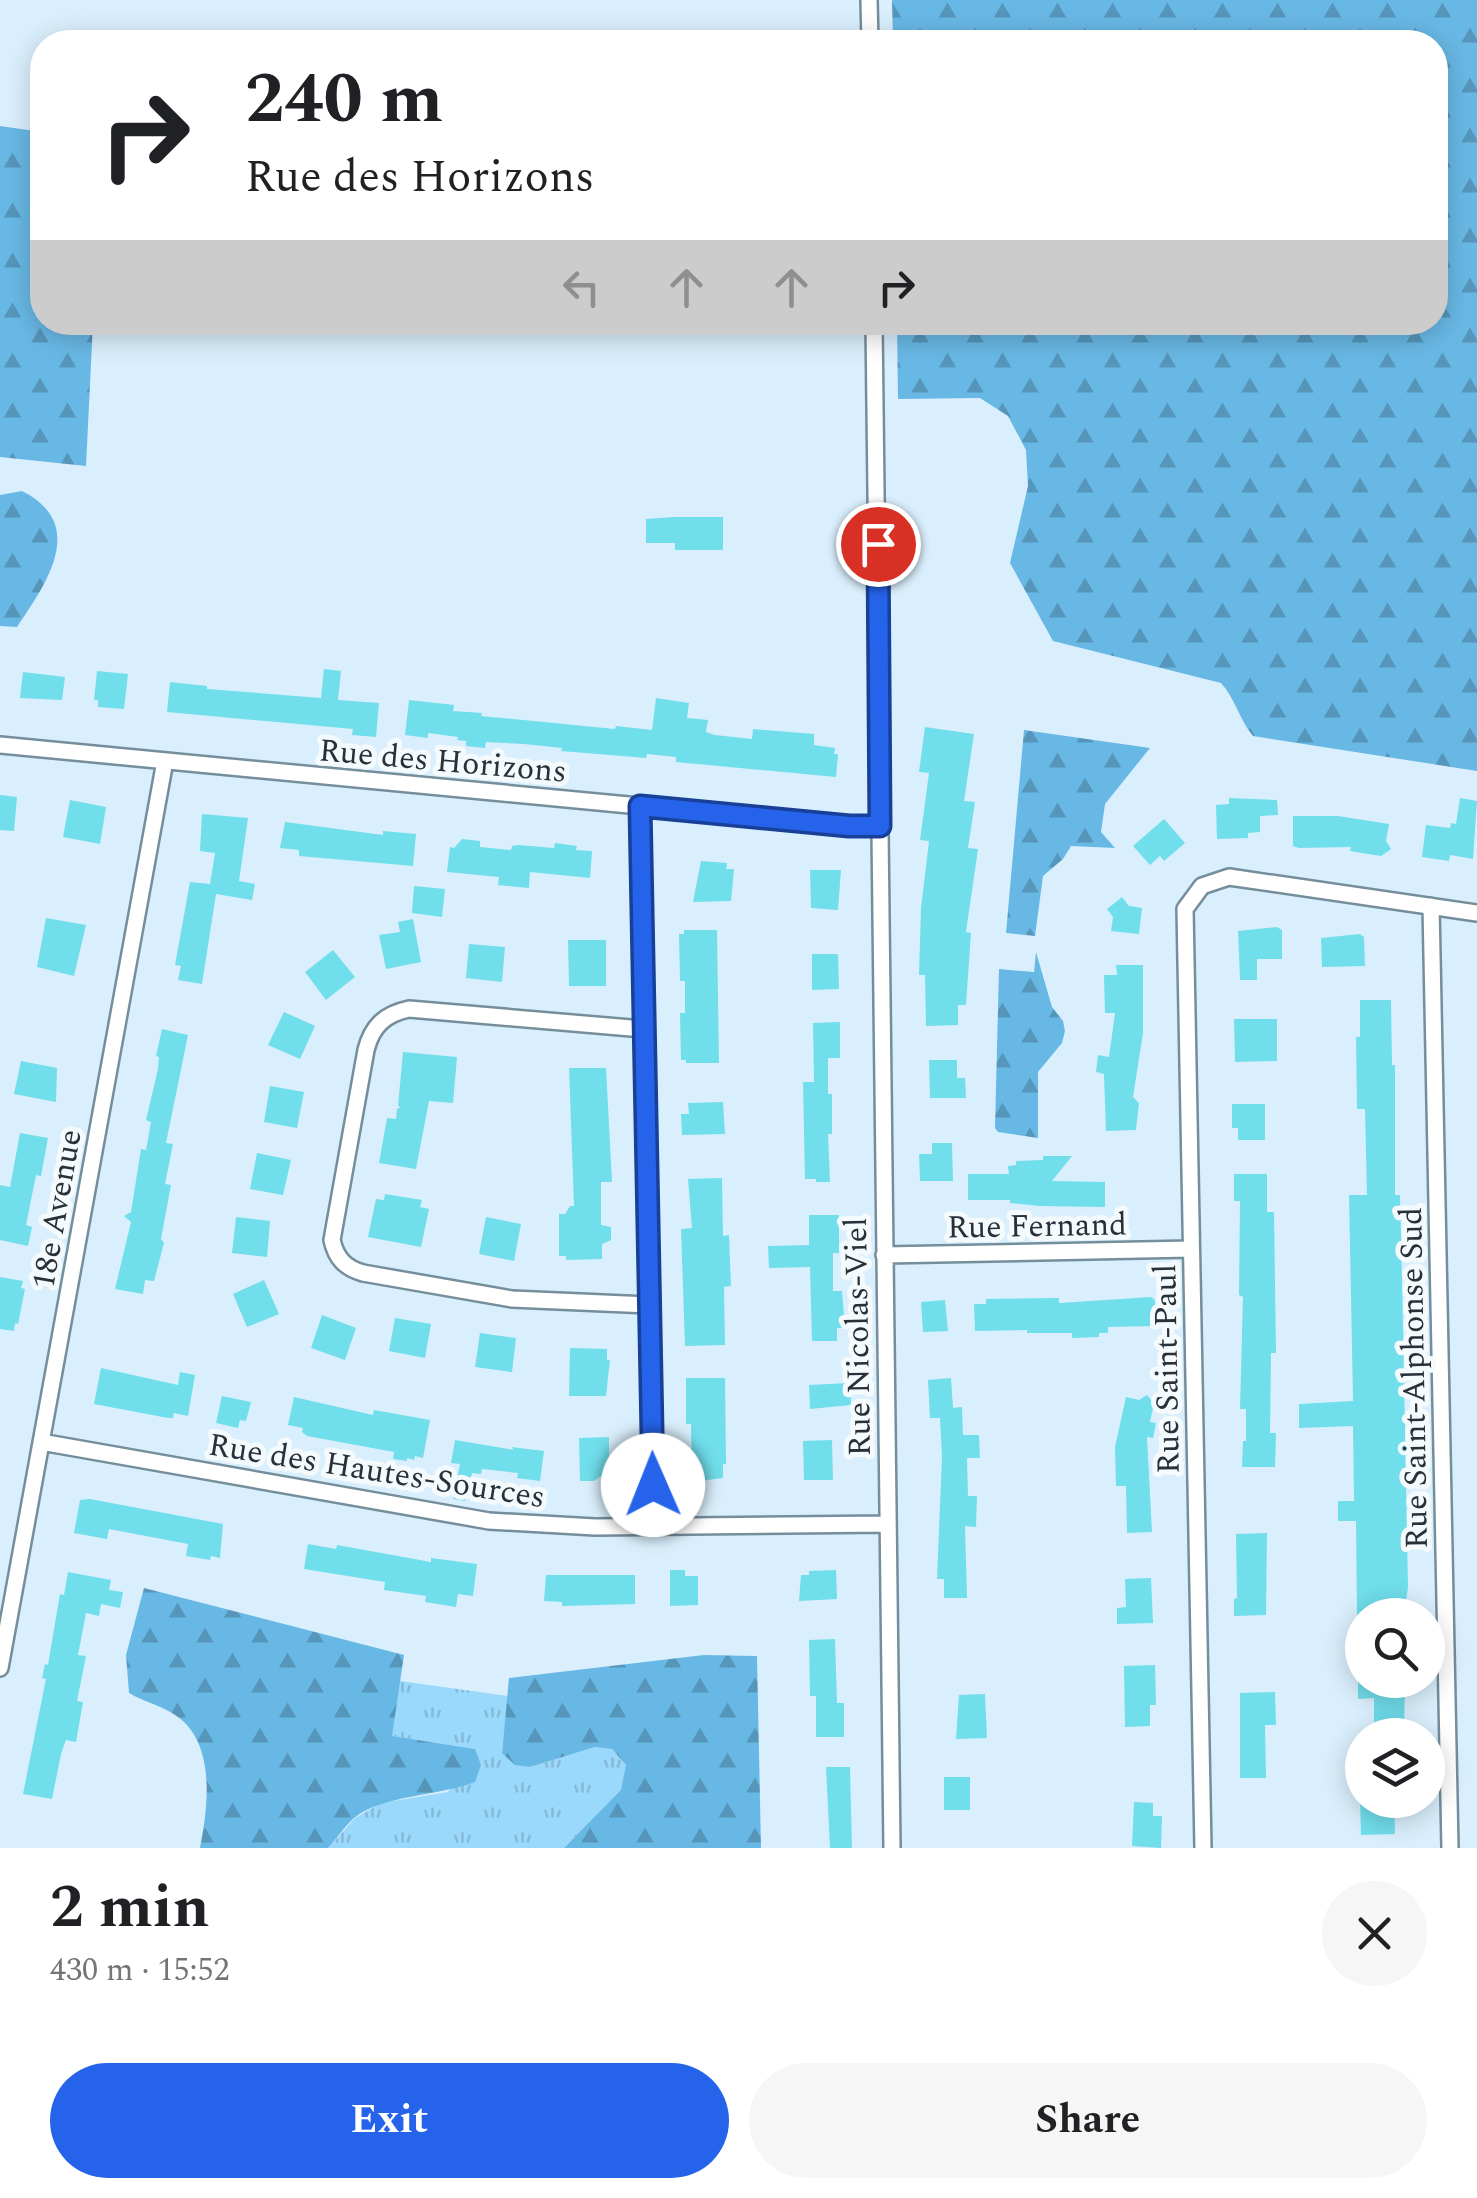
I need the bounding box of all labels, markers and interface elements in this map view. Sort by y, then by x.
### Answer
text: 240 m [245,47,443,153]
icon: right [80,70,210,200]
text: Rue des Horizons [245,143,595,212]
icon: left [554,260,609,315]
icon: ahead [659,260,714,315]
icon: ahead [764,260,819,315]
icon: right [869,260,924,315]
pin [836,502,921,587]
icon: arrive [851,517,906,572]
street label: Rue des Horizons [317,726,569,797]
street label: 18e Avenue [19,1126,96,1293]
street label: Rue Fernand [947,1200,1127,1253]
street label: Rue Saint-Alphonse Sud [1387,1206,1442,1549]
street label: Rue Nicolas-Viel [832,1217,885,1457]
street label: Rue Saint-Paul [1141,1264,1194,1474]
street label: Rue des Hautes-Sources [205,1421,549,1522]
position arrow [601,1433,705,1537]
map controls [1345,1598,1445,1818]
button: search [1345,1598,1445,1698]
button: layers [1345,1718,1445,1818]
text: 2 min [50,1862,210,1954]
button: close [1322,1881,1427,1986]
text: 430 m · 15:52 [50,1946,230,1995]
button: Exit [50,2063,729,2178]
button: Share [749,2063,1427,2178]

